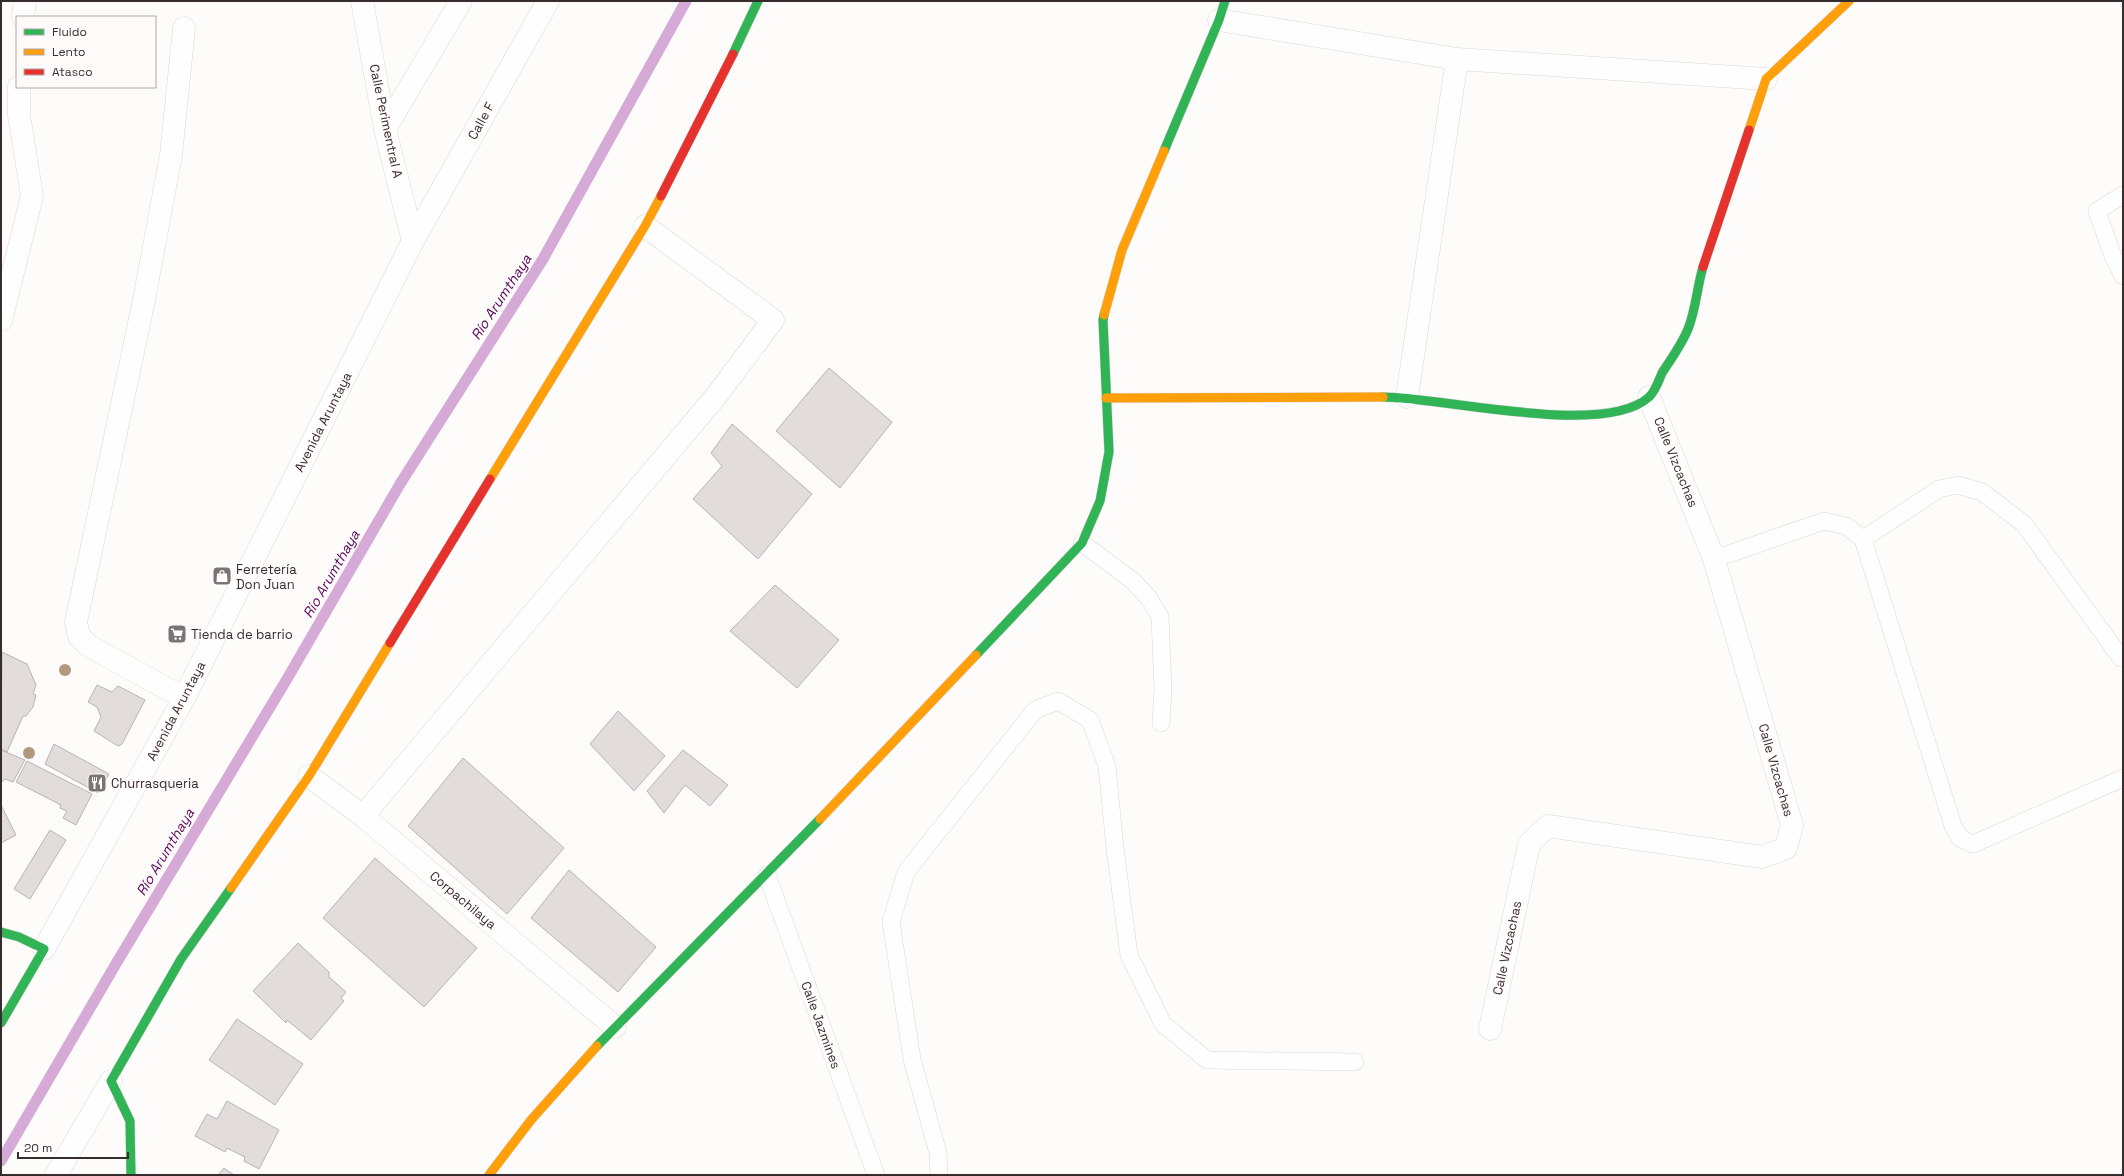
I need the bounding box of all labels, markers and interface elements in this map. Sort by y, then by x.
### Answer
legend [16,16,156,88]
text: Fluido [52,24,87,40]
text: Lento [52,44,86,60]
street label: Calle Perimentral A [366,63,406,179]
text: Atasco [52,64,93,80]
street label: Calle F [464,99,498,143]
water label: Río Arumthaya [467,250,536,343]
street label: Avenida Aruntaya [290,369,356,475]
street label: Calle Vizcachas [1650,414,1702,510]
water label: Río Arumthaya [299,526,364,621]
place label: Ferretería Don Juan [236,561,297,593]
shop icon: Ferretería Don Juan [211,565,233,587]
supermarket icon: Tienda de barrio [166,623,188,645]
place label: Tienda de barrio [191,626,293,643]
street label: Avenida Aruntaya [143,658,210,764]
street label: Calle Vizcachas [1755,722,1797,819]
restaurant icon: Churrasqueria [86,772,108,794]
place label: Churrasqueria [111,775,199,792]
water label: Río Arumthaya [132,804,199,899]
street label: Corpachilaya [426,867,500,933]
street label: Calle Vizcachas [1489,899,1525,997]
street label: Calle Jazmines [797,979,845,1071]
scale bar [18,1134,128,1160]
text: 20 m [24,1140,52,1156]

